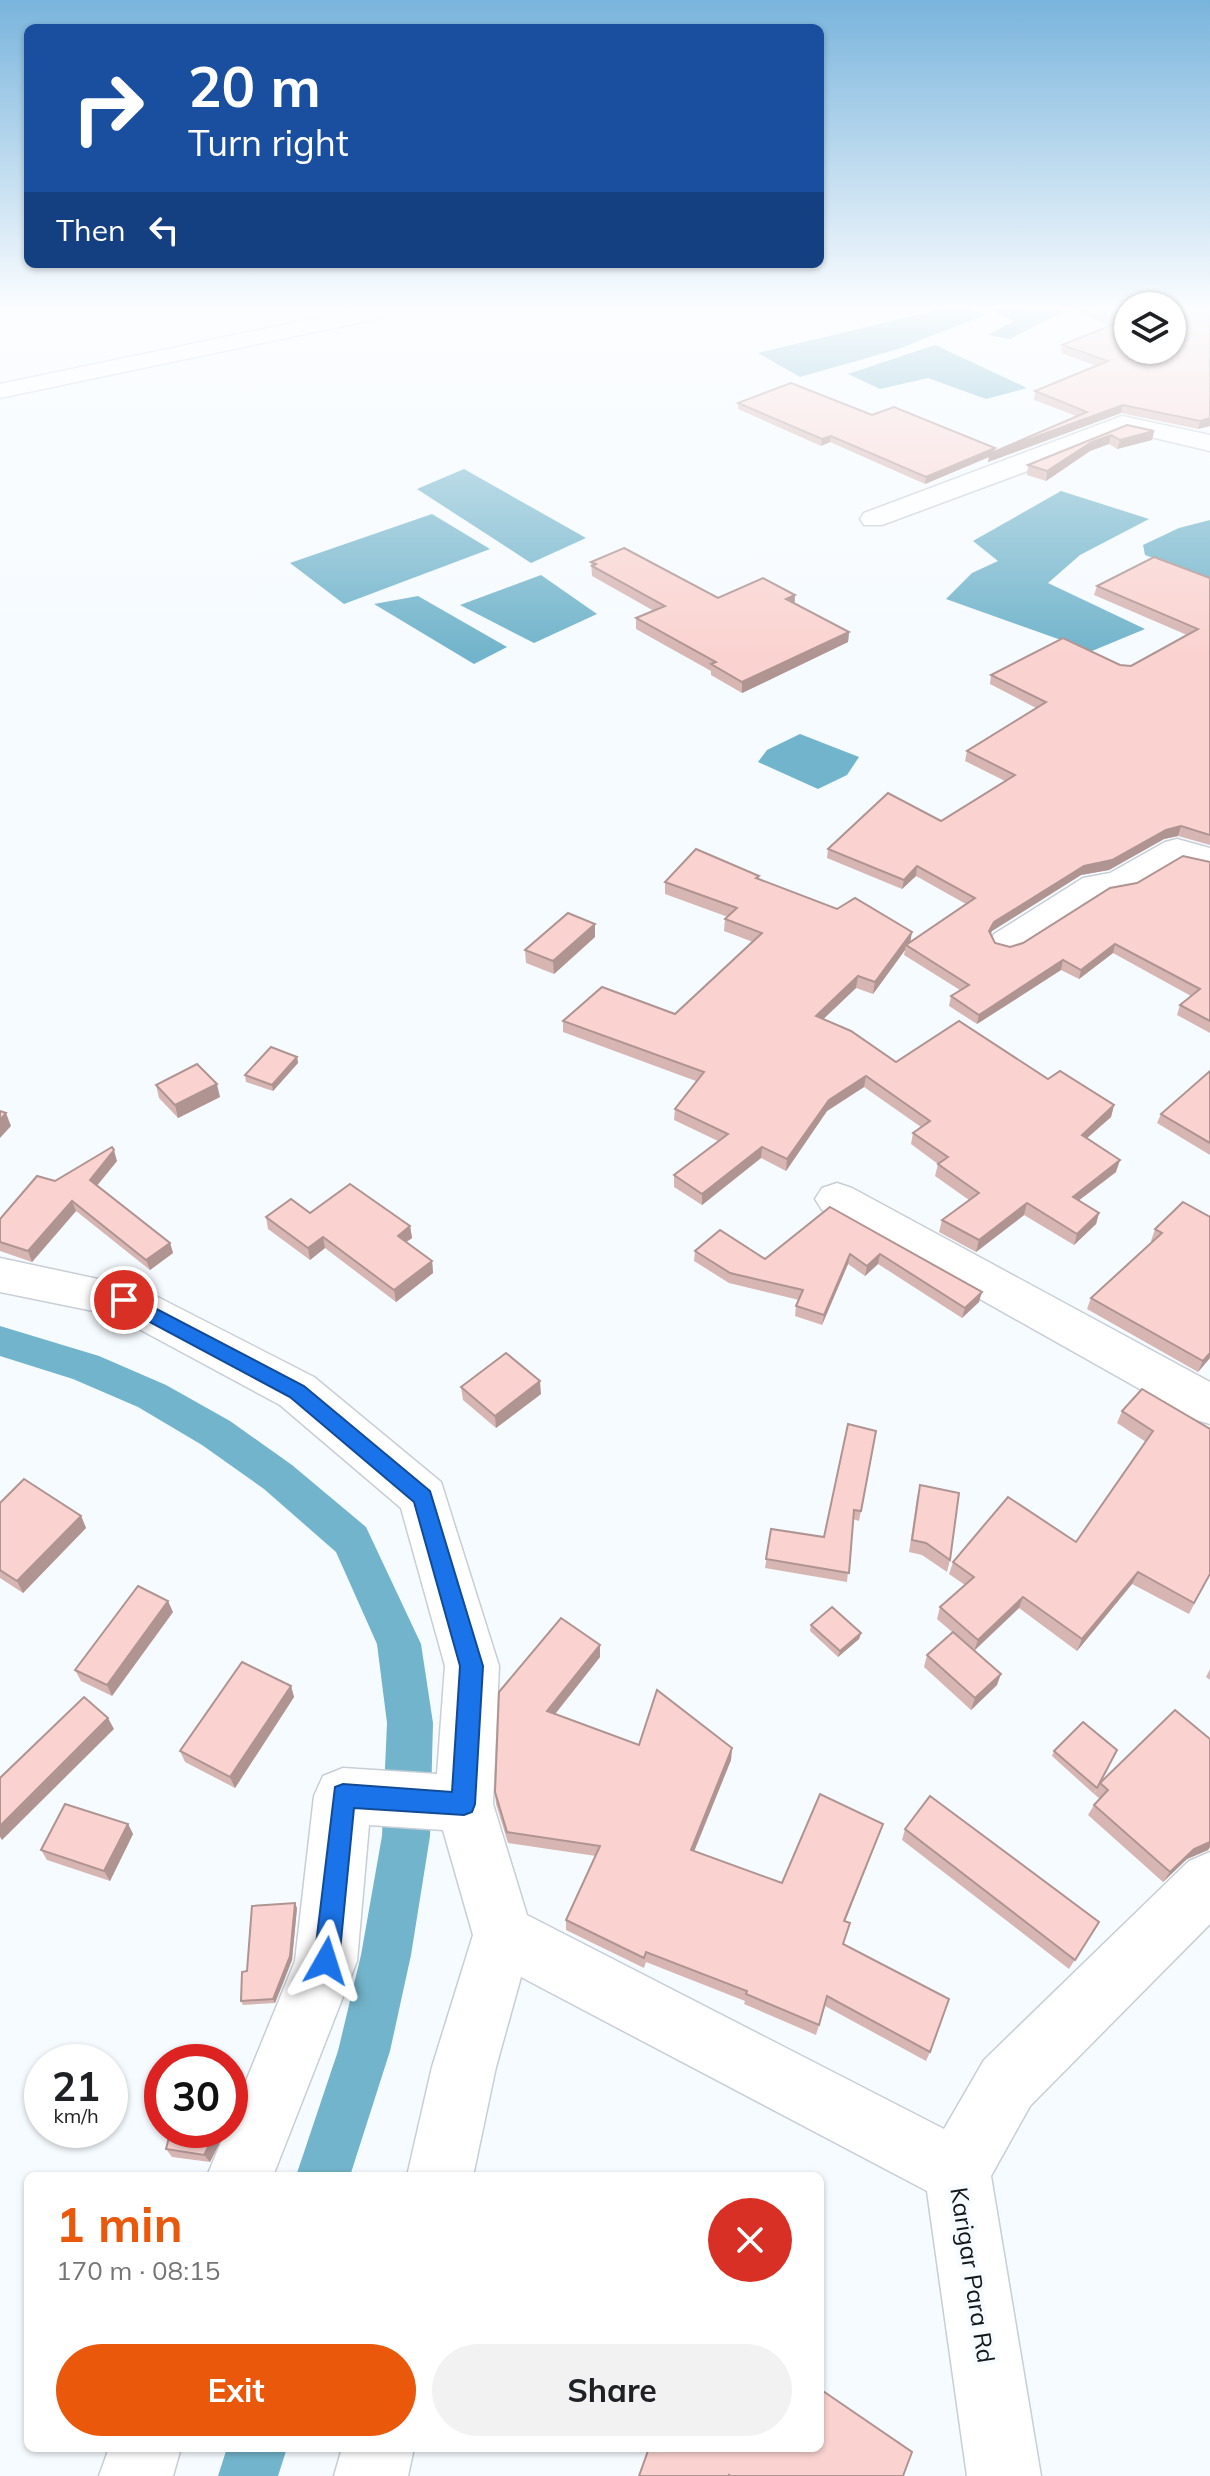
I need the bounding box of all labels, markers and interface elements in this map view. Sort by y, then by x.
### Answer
text: 20 m [188,51,321,121]
icon: right [56,56,160,160]
text: Turn right [188,120,349,165]
icon: left [142,208,186,252]
text: Then [56,211,126,249]
map controls [1114,292,1186,364]
button: layers [1114,292,1186,364]
pin [90,1266,158,1334]
icon: arrive [102,1278,146,1322]
position arrow [284,1919,368,2003]
speed limit sign: 30 [144,2044,248,2148]
text: 21 [52,2061,100,2111]
text: km/h [53,2103,99,2128]
street label: Karigar Para Rd [944,2185,1002,2365]
text: 1 min [56,2194,183,2254]
button: close [708,2198,792,2282]
text: 170 m · 08:15 [56,2254,220,2287]
button: Exit [56,2344,416,2436]
button: Share [432,2344,792,2436]

